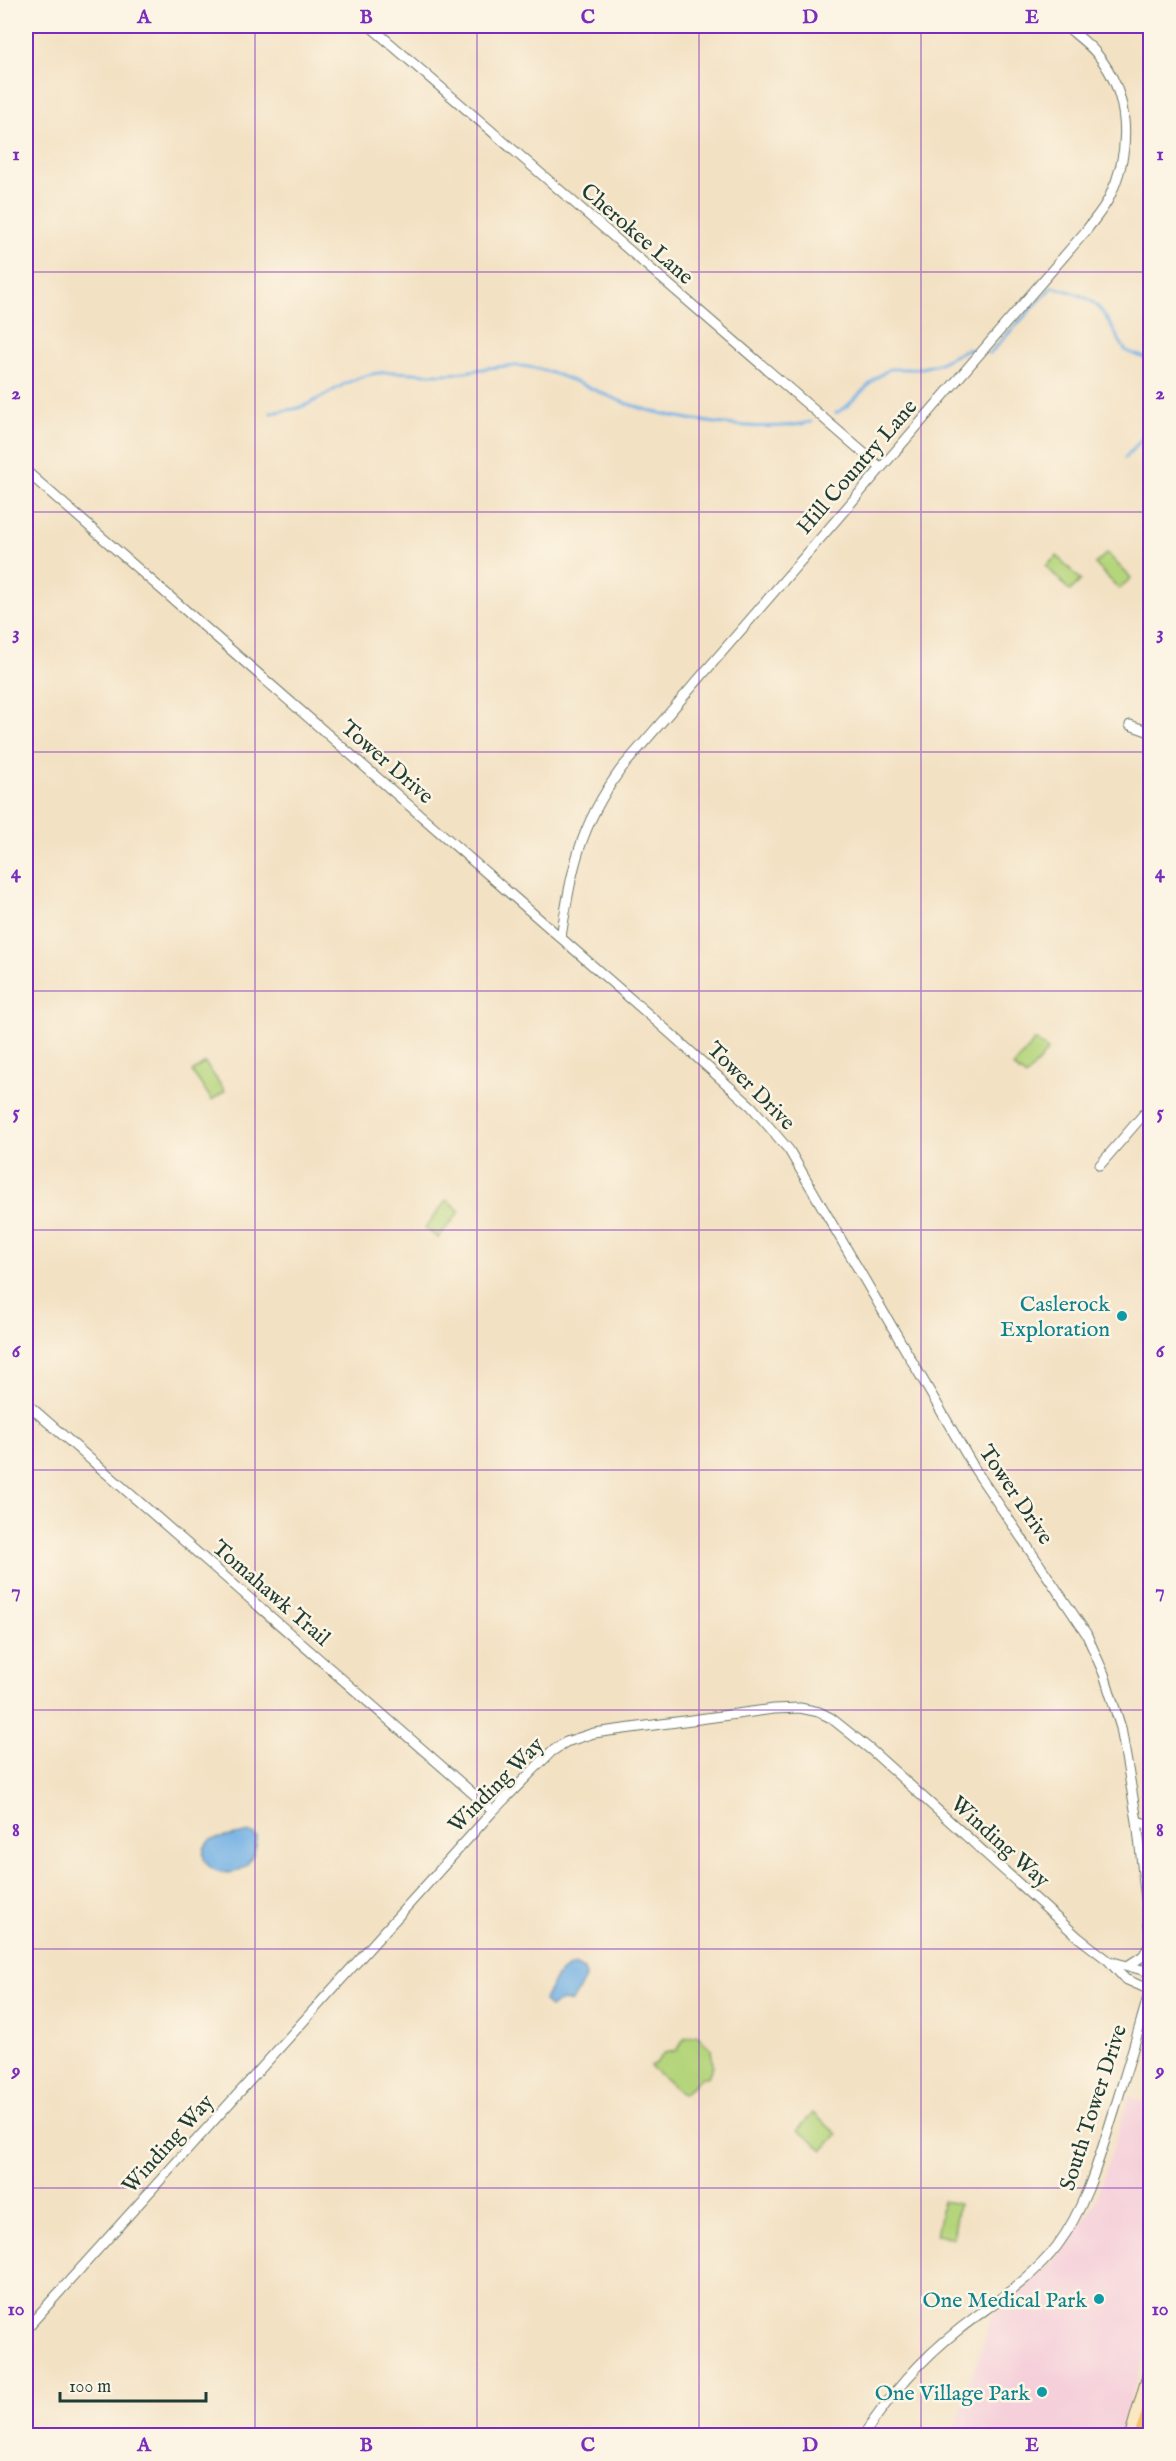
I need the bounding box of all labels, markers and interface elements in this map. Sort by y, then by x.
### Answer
text: A [136,5,152,30]
text: B [359,5,373,30]
text: C [581,5,595,30]
text: D [802,5,818,30]
text: E [1025,5,1039,30]
text: 1 [12,142,20,167]
text: 1 [1156,142,1164,167]
street label: Cherokee Lane [574,178,699,291]
text: 2 [11,381,21,406]
text: 2 [1155,381,1165,406]
street label: Hill Country Lane [791,394,924,541]
text: 3 [12,621,20,646]
text: 3 [1156,621,1164,646]
street label: Tower Drive [334,714,439,811]
text: 4 [11,860,22,885]
text: 4 [1155,860,1166,885]
street label: Tower Drive [700,1036,801,1137]
text: 5 [12,1100,20,1125]
text: 5 [1156,1100,1164,1125]
place label: Caslerock Exploration [1000,1291,1110,1344]
marker: Caslerock Exploration [1115,1309,1129,1323]
text: 6 [12,1339,22,1364]
text: 6 [1156,1339,1166,1364]
street label: Tower Drive [972,1440,1059,1550]
street label: Tomahawk Trail [206,1534,336,1653]
text: 7 [11,1579,21,1604]
text: 7 [1155,1579,1165,1604]
street label: Winding Way [443,1731,550,1839]
street label: Winding Way [944,1790,1055,1895]
text: 8 [12,1818,20,1843]
text: 8 [1156,1818,1164,1843]
street label: South Tower Drive [1054,2021,1134,2194]
text: 9 [11,2058,21,2083]
text: 9 [1155,2058,1165,2083]
street label: Winding Way [116,2089,221,2200]
place label: One Medical Park [922,2287,1087,2315]
marker: One Medical Park [1092,2292,1106,2306]
text: 10 [7,2297,25,2322]
text: 10 [1151,2297,1169,2322]
scale bar [60,2365,206,2403]
text: 100 m [69,2376,111,2399]
place label: One Village Park [875,2380,1030,2408]
marker: One Village Park [1035,2385,1049,2399]
text: A [136,2433,152,2458]
text: B [359,2433,373,2458]
text: C [581,2433,595,2458]
text: D [802,2433,818,2458]
text: E [1025,2433,1039,2458]

